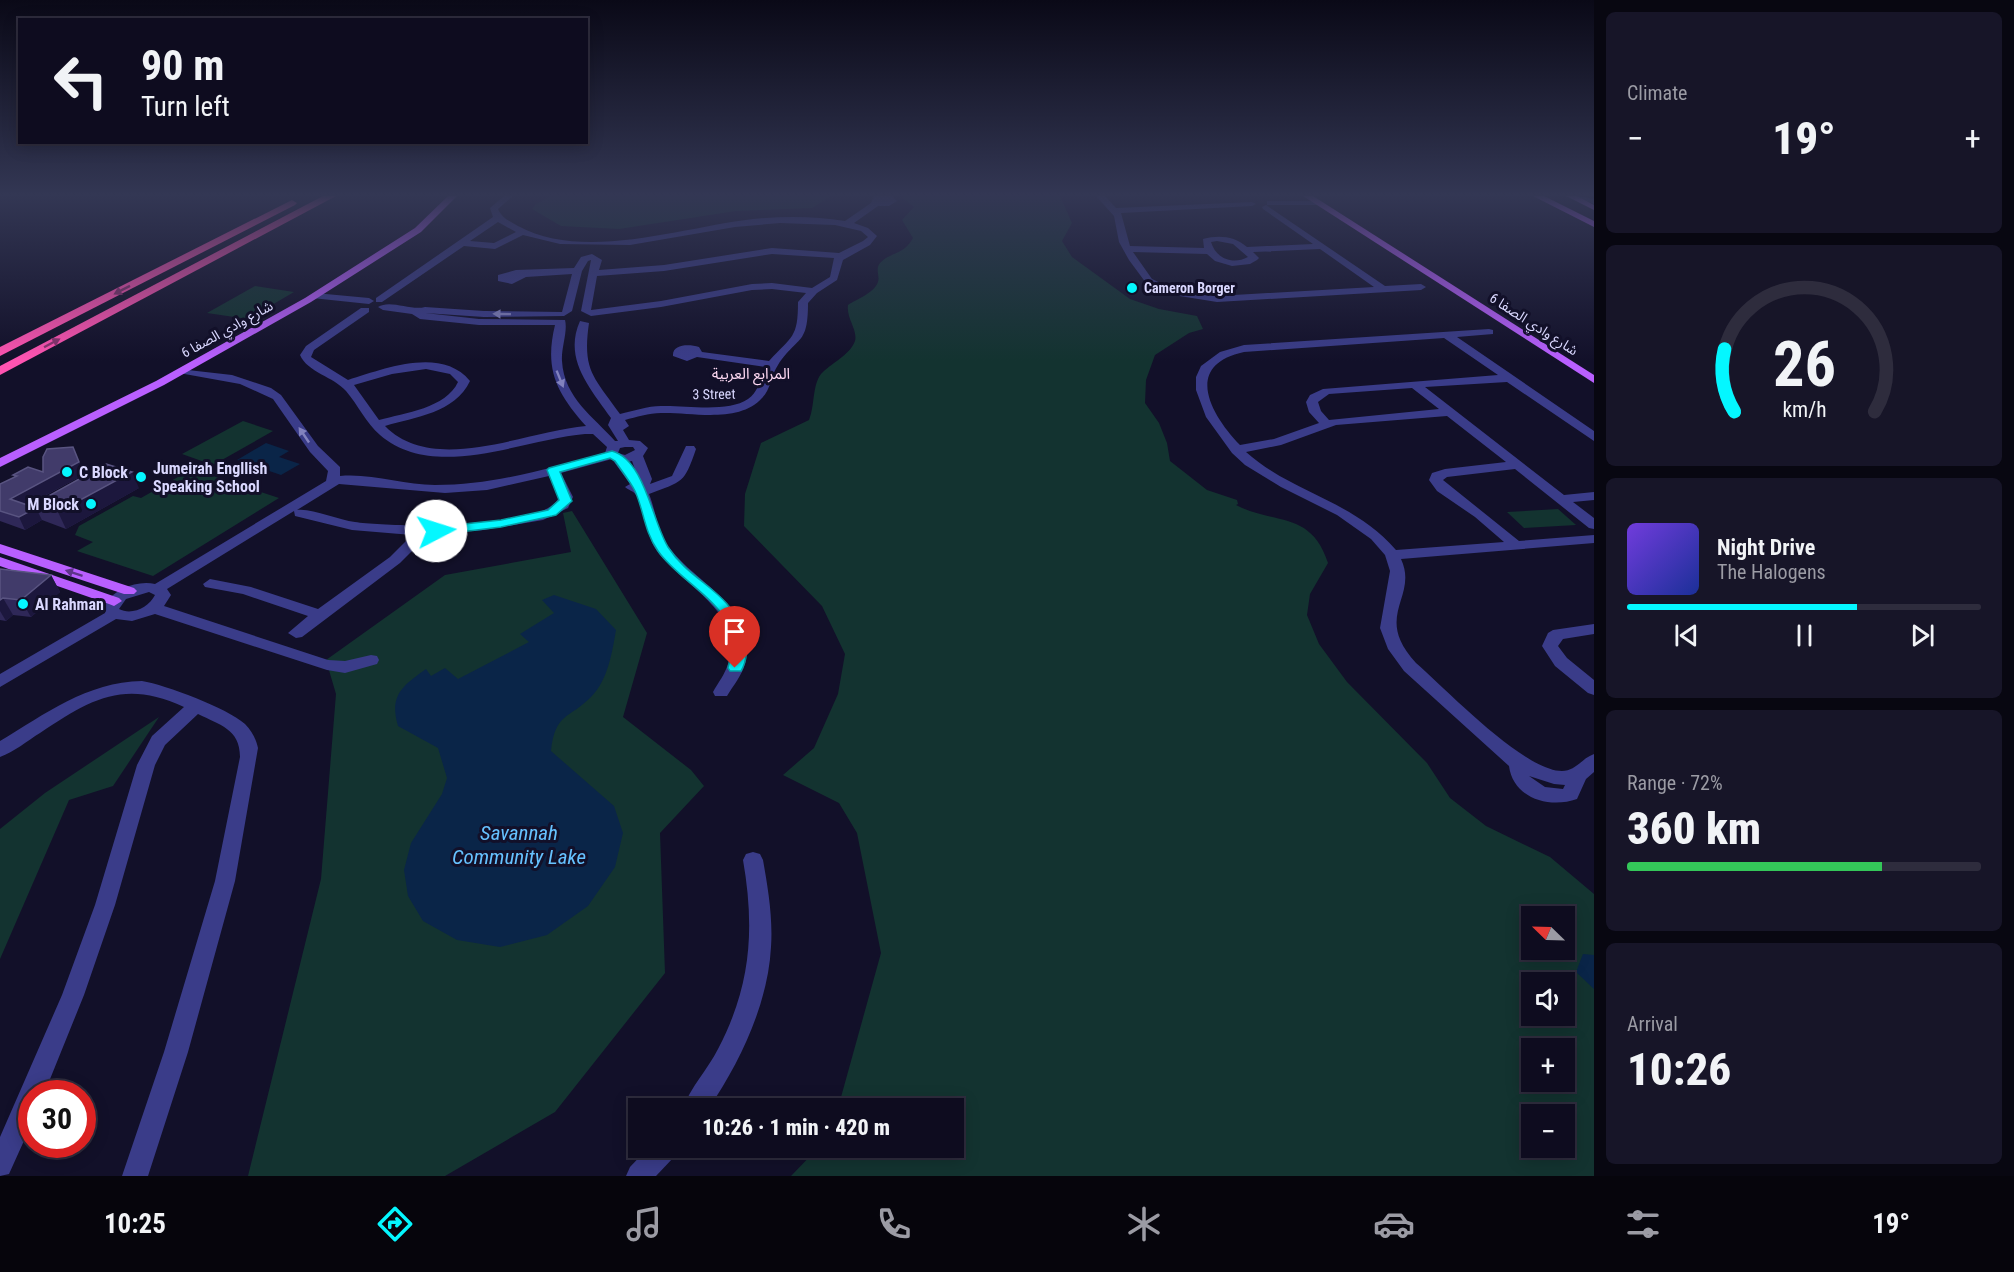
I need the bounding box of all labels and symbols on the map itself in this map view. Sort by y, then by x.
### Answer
place label: Cameron Borger [1144,280,1235,296]
marker: Cameron Borger [1125,281,1139,295]
one-way arrow [113,285,130,295]
street label: شارع وادي الصفا 6 [1485,290,1581,361]
street label: شارع وادي الصفا 6 [179,297,277,364]
one-way arrow [492,310,511,319]
one-way arrow [43,339,60,348]
district label: المرابع العربية [712,365,790,386]
one-way arrow [556,370,565,388]
street label: 3 Street [692,386,736,402]
one-way arrow [298,428,310,444]
place label: Jumeirah Engllish Speaking School [153,459,268,496]
place label: C Block [79,463,128,482]
marker: C Block [60,465,74,479]
marker: Jumeirah Engllish Speaking School [134,470,148,484]
place label: M Block [27,495,79,514]
marker: M Block [84,497,98,511]
position arrow [404,499,468,563]
one-way arrow [65,568,83,577]
place label: Al Rahman [35,595,104,614]
marker: Al Rahman [16,597,30,611]
pin [709,606,760,668]
water label: Savannah Community Lake [452,821,586,869]
north arrow [1521,906,1575,960]
speed limit sign: 30 [18,1080,96,1158]

